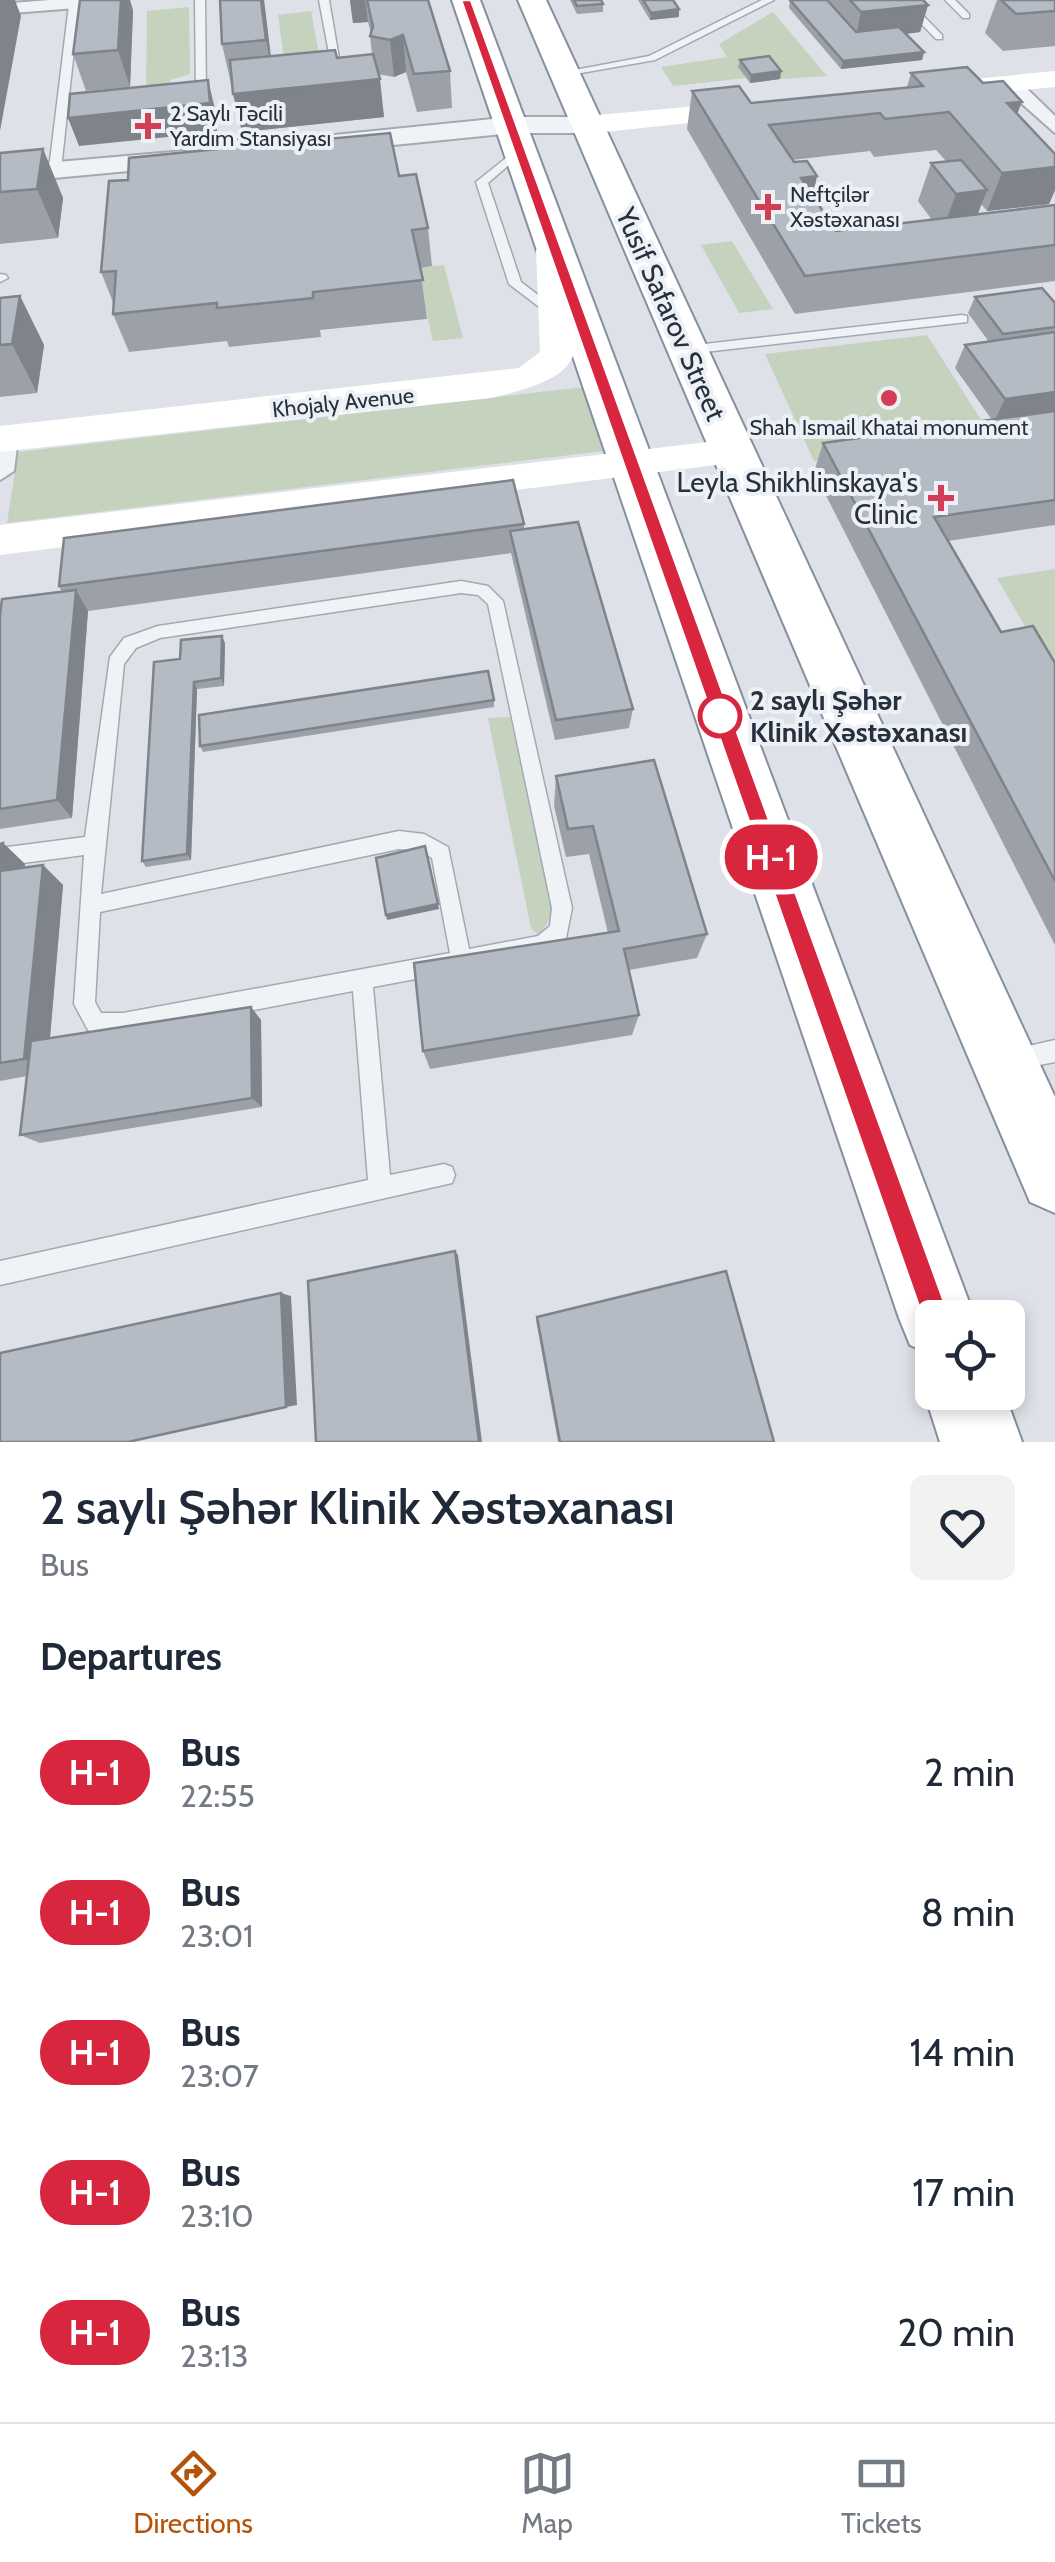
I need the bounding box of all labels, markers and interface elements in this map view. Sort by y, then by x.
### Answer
place label: 2 Saylı Təcili Yardım Stansiyası [169,100,331,152]
marker: 2 Saylı Təcili Yardım Stansiyası [135,113,161,139]
place label: Neftçilər Xəstəxanası [790,181,900,233]
marker: Neftçilər Xəstəxanası [755,194,781,220]
street label: Yusif Safarov Street [608,201,733,426]
street label: Khojaly Avenue [271,382,415,423]
marker: Shah Ismail Khatai monument [878,387,900,409]
place label: Shah Ismail Khatai monument [750,414,1029,441]
place label: Leyla Shikhlinskaya's Clinic [677,465,918,531]
marker: Leyla Shikhlinskaya's Clinic [928,485,954,511]
place label: 2 saylı Şəhər Klinik Xəstəxanası [750,683,967,749]
marker: 2 saylı Şəhər Klinik Xəstəxanası [699,695,741,737]
line badge: H-1 [714,824,828,890]
text: H-1 [745,836,797,879]
map controls [915,1300,1025,1410]
button: locate [915,1300,1025,1410]
button: heart [910,1475,1015,1580]
text: 2 saylı Şəhər Klinik Xəstəxanası [40,1478,675,1536]
text: Bus [40,1545,89,1584]
text: Departures [40,1633,222,1680]
text: Bus [180,1729,241,1776]
text: 2 min [924,1749,1015,1796]
text: H-1 [69,1751,121,1794]
text: 22:55 [180,1776,255,1815]
text: Bus [180,1869,241,1916]
text: 8 min [921,1889,1015,1936]
text: H-1 [69,1891,121,1934]
text: 23:01 [180,1916,254,1955]
text: Bus [180,2009,241,2056]
text: 14 min [909,2029,1015,2076]
text: H-1 [69,2031,121,2074]
text: 23:07 [180,2056,259,2095]
text: Bus [180,2149,241,2196]
text: 17 min [912,2169,1015,2216]
text: H-1 [69,2171,121,2214]
text: 23:10 [180,2196,254,2235]
text: Bus [180,2289,241,2336]
text: 20 min [897,2309,1015,2356]
text: H-1 [69,2311,121,2354]
text: 23:13 [180,2336,248,2375]
tab: Directions [133,2446,253,2540]
tab: Map [520,2446,575,2540]
tab: Tickets [841,2446,922,2540]

